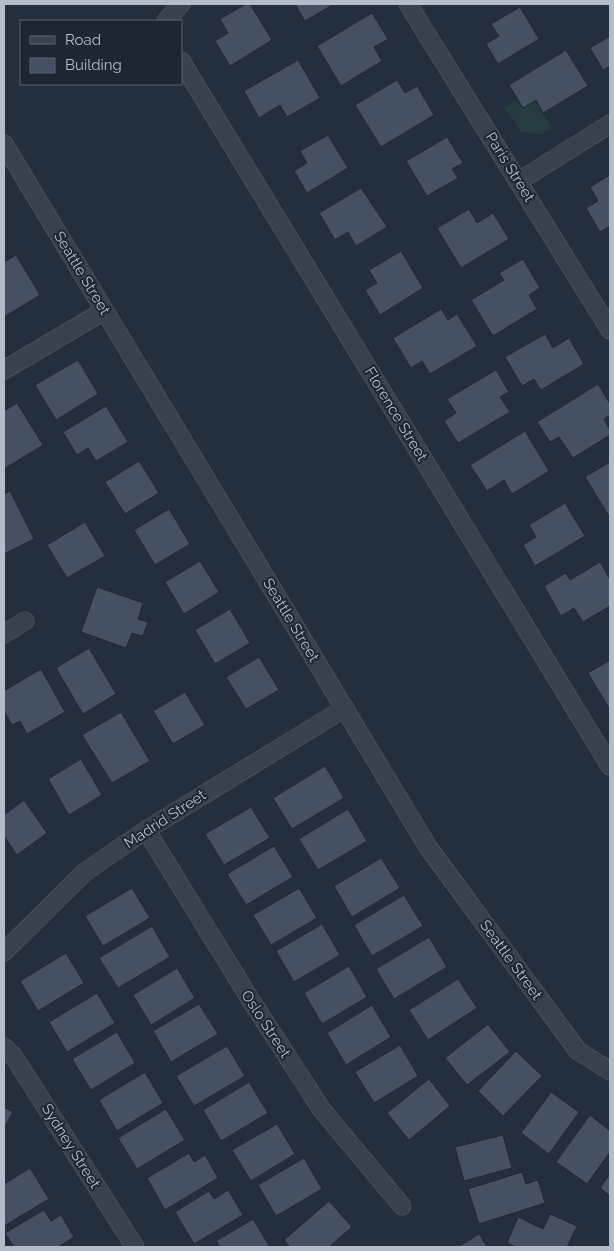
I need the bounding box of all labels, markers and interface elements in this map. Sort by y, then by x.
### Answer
legend [20,20,182,85]
text: Road [65,31,101,49]
text: Building [65,56,122,74]
street label: Paris Street [482,129,538,205]
street label: Seattle Street [50,228,114,318]
street label: Florence Street [361,364,431,464]
street label: Seattle Street [259,575,323,665]
street label: Madrid Street [121,786,209,852]
street label: Seattle Street [476,917,546,1003]
street label: Oslo Street [238,987,294,1061]
street label: Sydney Street [38,1100,104,1192]

